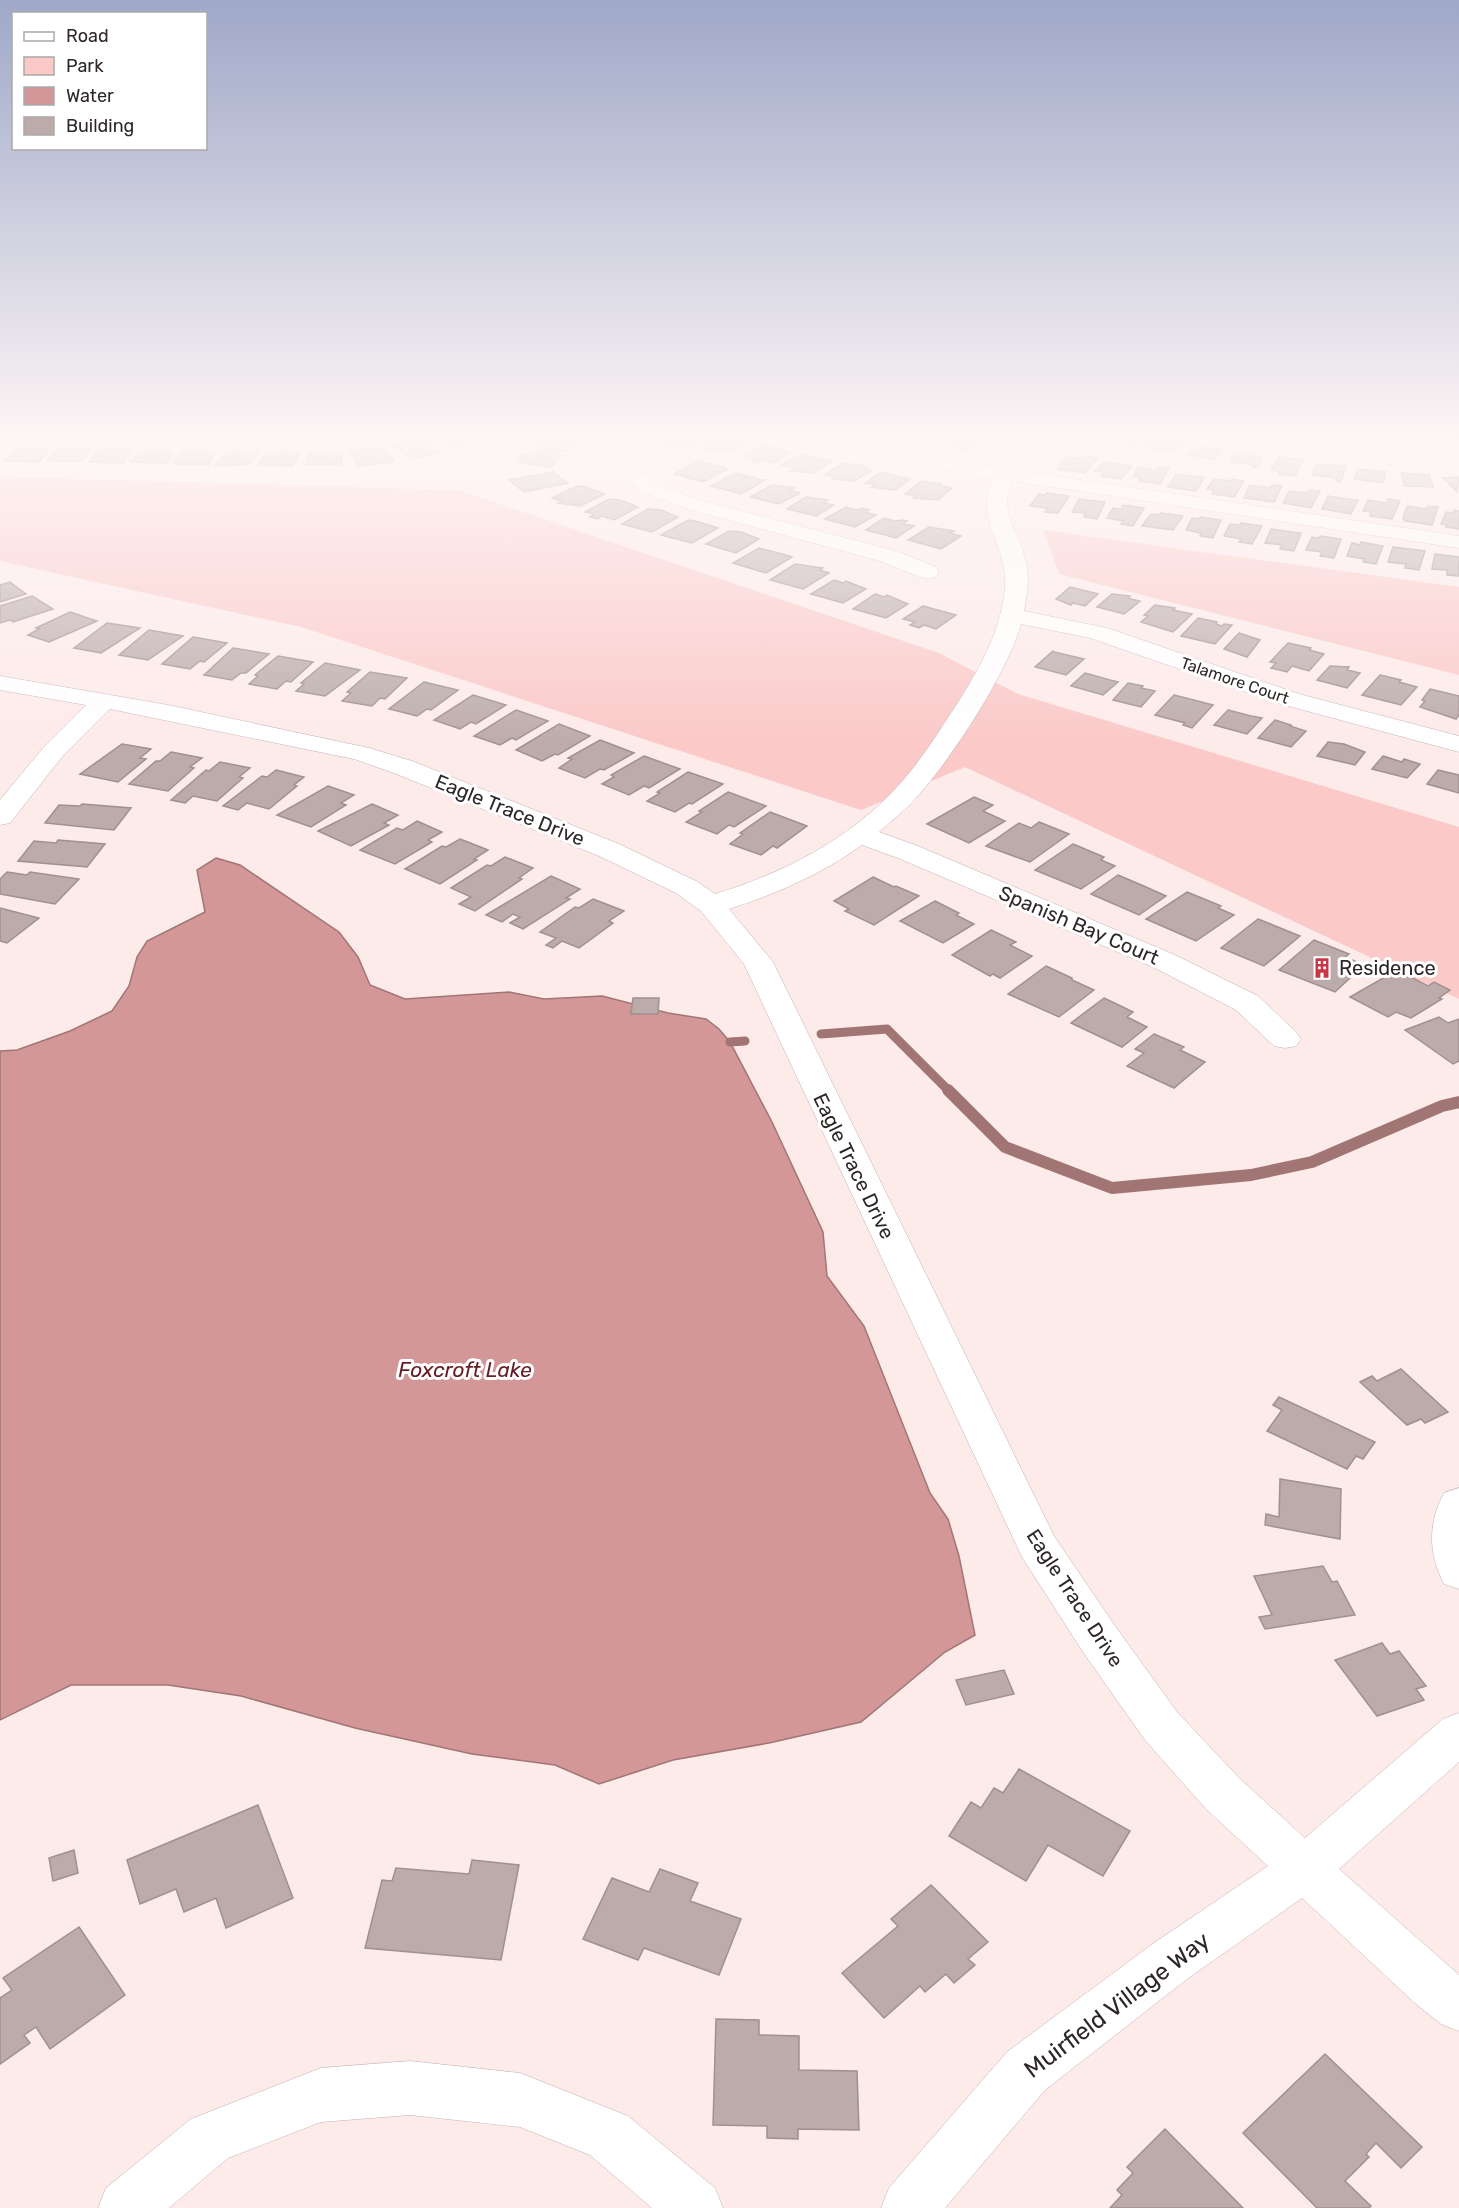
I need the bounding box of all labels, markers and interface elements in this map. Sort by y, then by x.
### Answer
legend [12,12,207,150]
text: Road [66,25,109,47]
text: Park [66,55,104,77]
text: Water [66,85,114,107]
text: Building [66,115,134,137]
street label: Talamore Court [1178,653,1292,708]
street label: Eagle Trace Drive [432,769,588,851]
street label: Spanish Bay Court [995,880,1163,970]
building icon: Residence [1310,956,1334,980]
place label: Residence [1339,956,1436,980]
street label: Eagle Trace Drive [808,1089,900,1243]
water label: Foxcroft Lake [398,1357,532,1382]
street label: Eagle Trace Drive [1022,1525,1128,1671]
street label: Muirfield Village Way [1019,1926,1215,2084]

